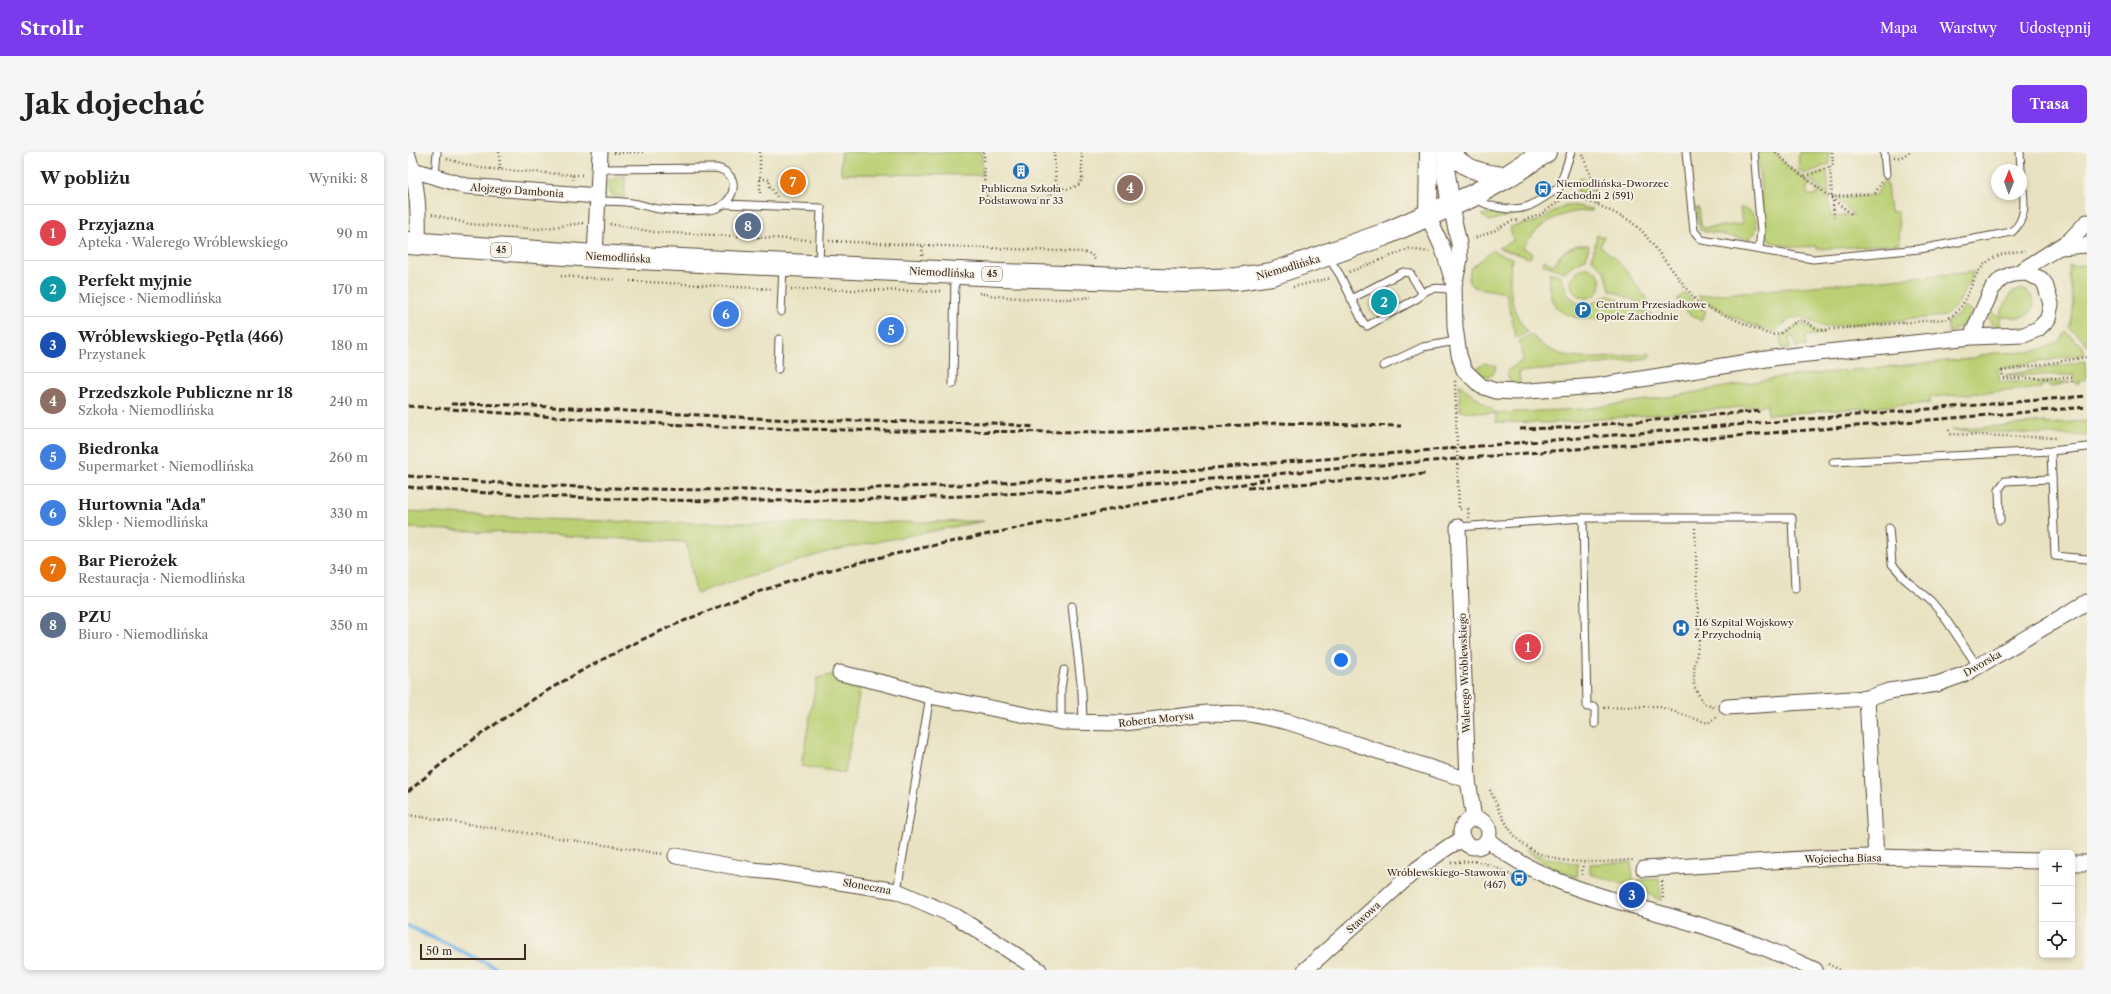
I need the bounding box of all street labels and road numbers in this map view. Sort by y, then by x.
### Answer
street label: Alojzego Dambonia [469,181,565,200]
road number: 45 [491,243,511,257]
street label: Niemodlińska [585,249,652,266]
street label: Niemodlińska [1255,252,1322,283]
street label: Niemodlińska [909,264,976,281]
road number: 45 [982,267,1002,281]
street label: Walerego Wróblewskiego [1456,613,1473,734]
street label: Dworska [1961,647,2004,679]
street label: Roberta Morysa [1118,709,1195,730]
street label: Wojciecha Biasa [1803,851,1882,866]
street label: Słoneczna [842,876,893,897]
street label: Stawowa [1344,898,1384,936]

